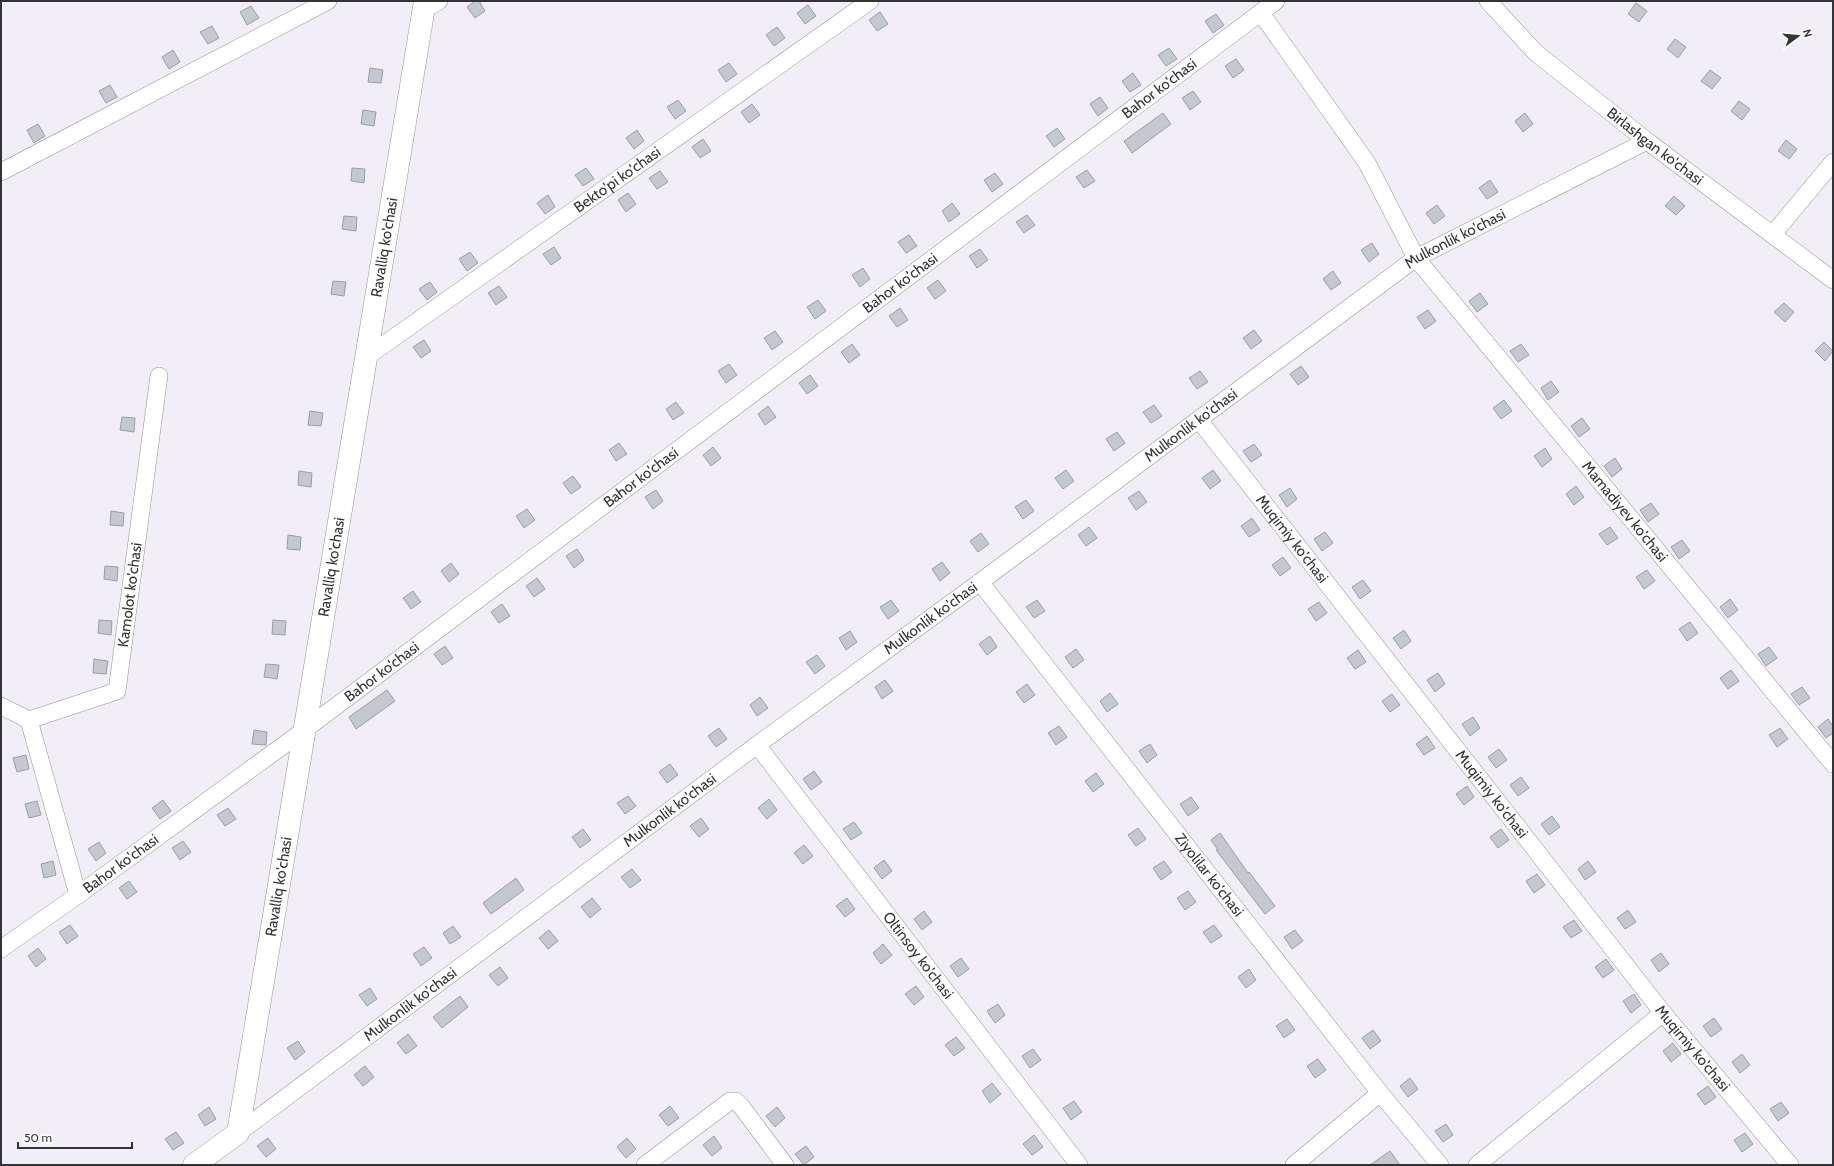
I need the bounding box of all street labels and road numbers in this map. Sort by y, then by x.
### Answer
street label: Bahor ko'chasi [1118,55,1200,122]
street label: Birlashgan ko'chasi [1603,104,1707,189]
street label: Bekto'pi ko'chasi [570,143,664,216]
street label: Ravalliq ko'chasi [367,196,401,299]
street label: Mulkonlik ko'chasi [1401,205,1509,272]
street label: Bahor ko'chasi [859,249,941,317]
street label: Mulkonlik ko'chasi [1141,385,1241,466]
street label: Bahor ko'chasi [600,444,682,511]
street label: Mamadiyev ko'chasi [1578,457,1672,565]
street label: Muqimiy ko'chasi [1252,491,1332,587]
street label: Ravalliq ko'chasi [314,516,349,618]
street label: Kamolot ko'chasi [114,541,146,648]
street label: Mulkonlik ko'chasi [880,578,981,658]
street label: Bahor ko'chasi [341,638,423,706]
street label: Muqimiy ko'chasi [1452,746,1532,842]
street label: Mulkonlik ko'chasi [620,770,720,851]
street label: Bahor ko'chasi [80,830,162,897]
street label: Ziyolilar ko'chasi [1171,830,1247,920]
street label: Ravalliq ko'chasi [262,836,296,938]
street label: Oltinsoy ko'chasi [879,908,957,1002]
street label: Mulkonlik ko'chasi [360,964,460,1045]
street label: Muqimiy ko'chasi [1651,1002,1734,1095]

